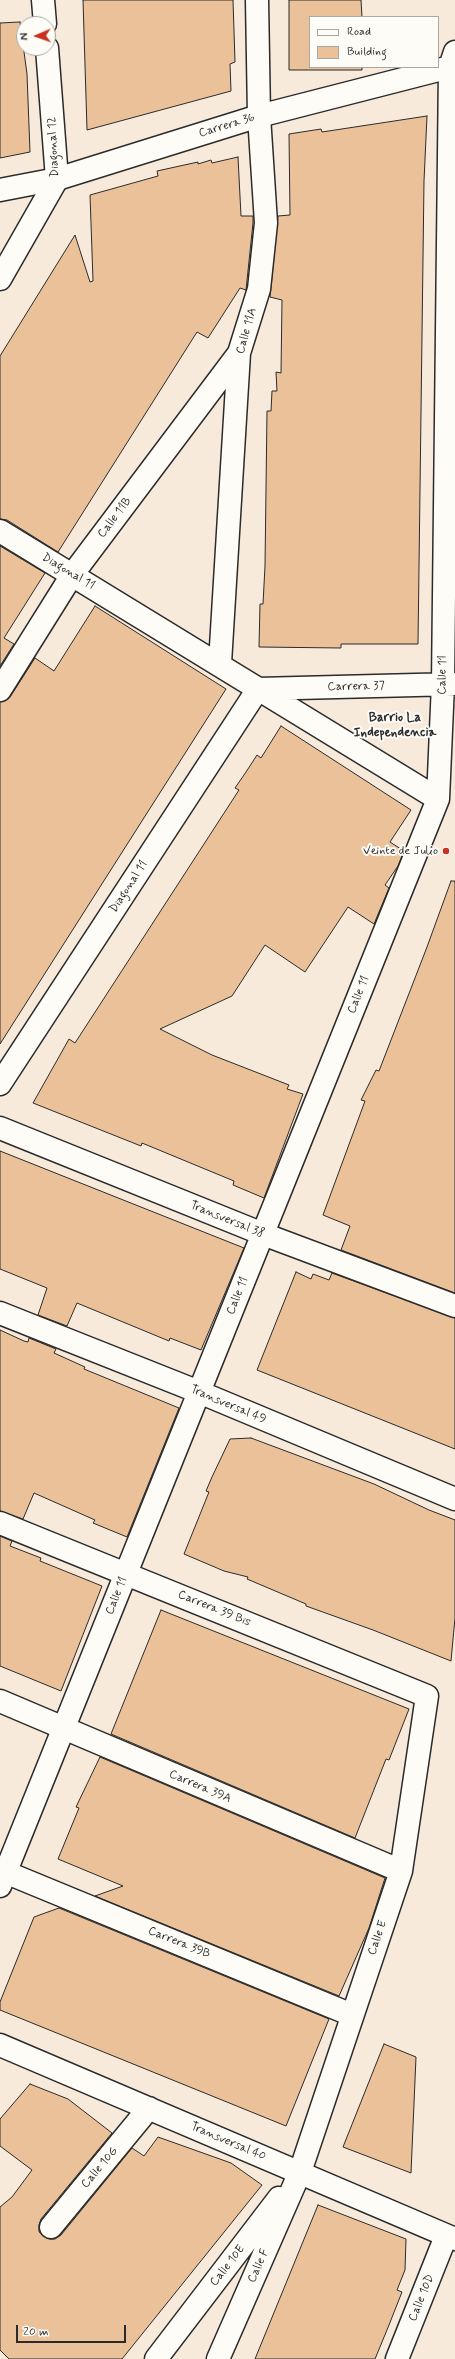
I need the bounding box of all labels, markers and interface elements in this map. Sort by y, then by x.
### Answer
north arrow [16,16,56,56]
legend [309,16,439,68]
text: Road [347,24,371,40]
text: N [18,32,32,40]
text: Building [347,44,387,60]
street label: Carrera 36 [197,111,257,141]
street label: Diagonal 12 [45,116,63,178]
street label: Calle 11A [234,306,260,356]
street label: Calle 11B [95,495,135,541]
street label: Diagonal 11 [39,551,97,593]
street label: Calle 11 [435,655,451,695]
street label: Carrera 37 [327,679,385,695]
district label: Barrio La Independencia [354,710,436,741]
place label: Veinte de Julio [363,844,438,858]
marker: Veinte de Julio [441,846,451,856]
street label: Diagonal 11 [107,858,151,916]
street label: Calle 11 [345,974,373,1016]
street label: Transversal 38 [188,1199,266,1241]
street label: Calle 11 [224,1275,252,1317]
street label: Transversal 49 [188,1383,268,1427]
street label: Calle 11 [103,1575,131,1617]
street label: Carrera 39 Bis [175,1588,253,1630]
street label: Carrera 39A [167,1767,233,1807]
street label: Calle E [365,1919,391,1957]
street label: Carrera 39B [146,1924,212,1962]
street label: Transversal 40 [188,2120,268,2164]
street label: Calle 10G [79,2145,121,2191]
street label: Calle 10E [207,2243,249,2289]
street label: Calle F [245,2247,273,2285]
street label: Calle 10D [406,2272,438,2324]
scale bar [18,2317,128,2343]
text: 20 m [23,2324,49,2340]

